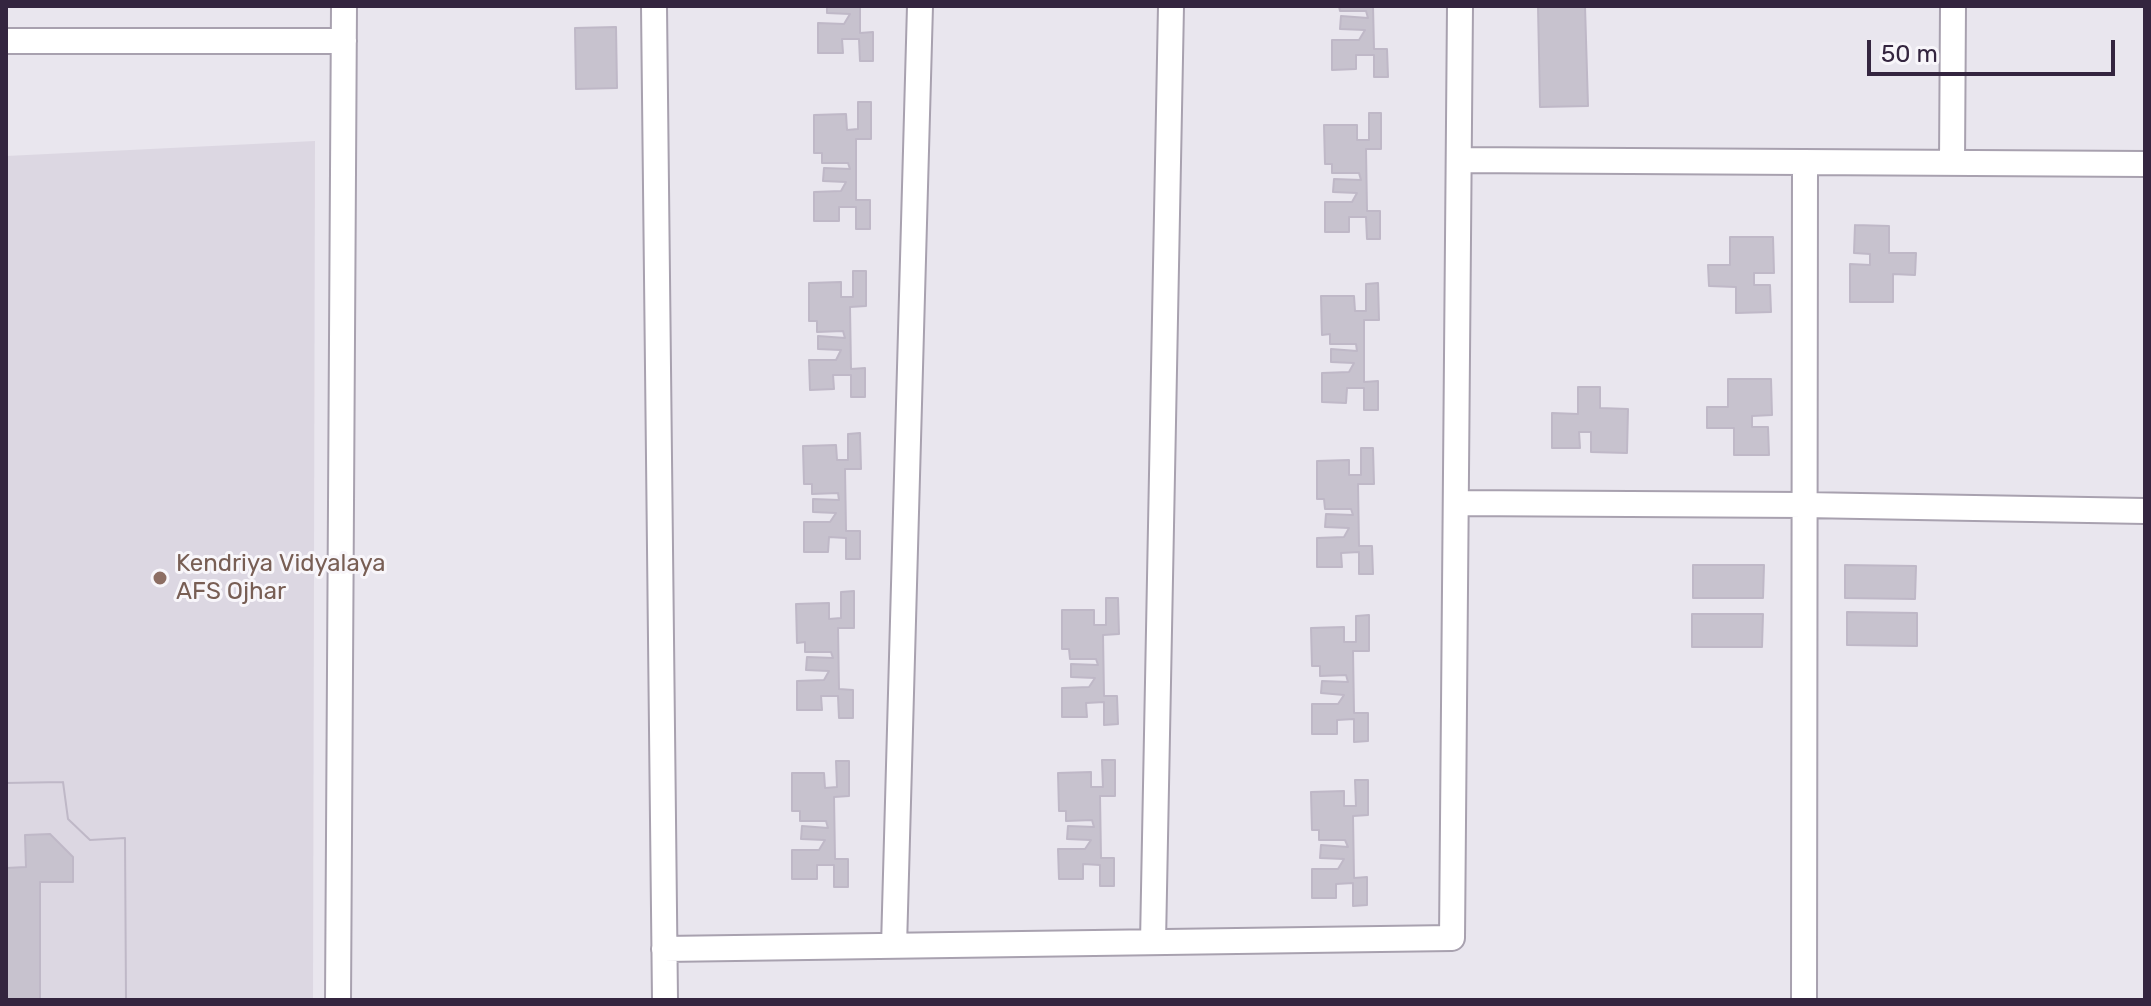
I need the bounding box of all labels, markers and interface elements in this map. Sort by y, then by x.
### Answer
scale bar [1871,24,2119,74]
text: 50 m [1881,40,1938,68]
place label: Kendriya Vidyalaya AFS Ojhar [176,550,385,606]
marker: Kendriya Vidyalaya AFS Ojhar [151,569,169,587]

